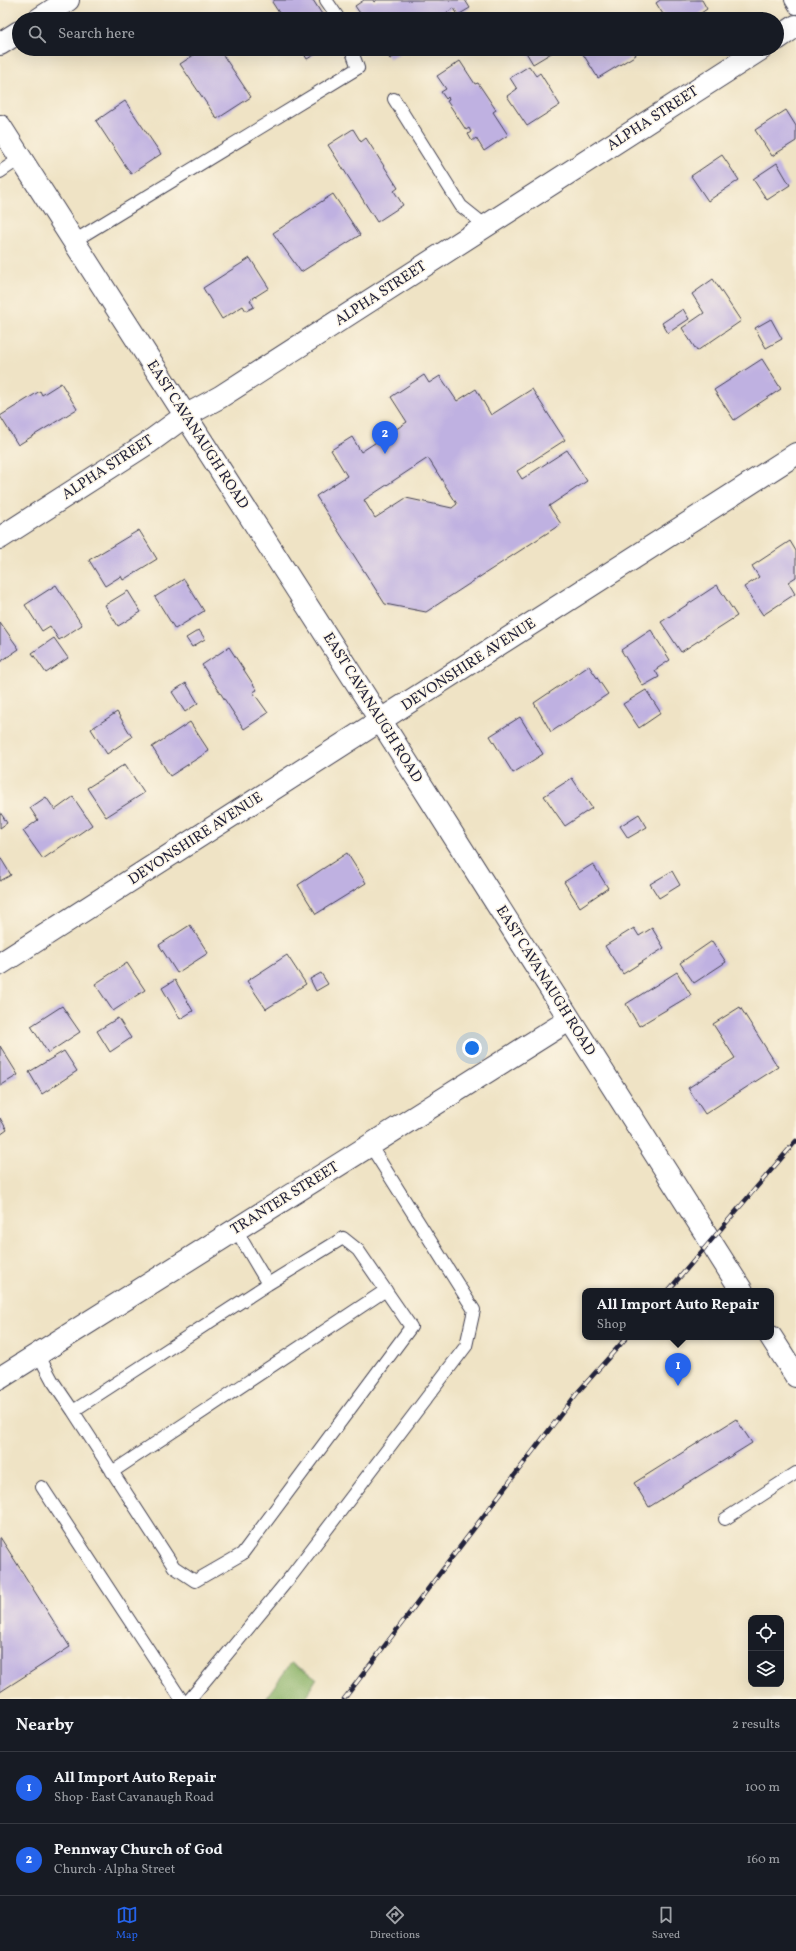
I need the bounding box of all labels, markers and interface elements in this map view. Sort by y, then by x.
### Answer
search box [12,12,784,56]
icon: search [26,23,48,45]
text: Search here [58,24,135,45]
street label: ALPHA STREET [603,81,703,157]
street label: ALPHA STREET [331,256,431,332]
street label: EAST CAVANAUGH ROAD [141,356,253,514]
pin: 2 [372,421,398,454]
street label: ALPHA STREET [58,430,158,506]
street label: DEVONSHIRE AVENUE [398,613,540,717]
street label: EAST CAVANAUGH ROAD [317,629,427,787]
street label: DEVONSHIRE AVENUE [125,787,267,891]
street label: EAST CAVANAUGH ROAD [490,902,600,1060]
your location [462,1038,482,1058]
street label: TRANTER STREET [227,1157,343,1241]
popup [582,1288,774,1340]
text: All Import Auto Repair [597,1295,759,1316]
text: Shop [597,1316,626,1334]
pin: 1 [665,1353,691,1386]
map controls [748,1615,784,1687]
button: locate [748,1615,784,1651]
button: layers [748,1651,784,1687]
text: Nearby [16,1714,74,1737]
text: 2 results [732,1716,780,1734]
text: All Import Auto Repair [54,1768,216,1789]
text: 1 [26,1779,32,1797]
text: 100 m [745,1779,780,1797]
text: Shop · East Cavanaugh Road [54,1789,214,1807]
text: Pennway Church of God [54,1840,223,1861]
text: 2 [26,1851,32,1869]
text: 160 m [746,1851,780,1869]
text: Church · Alpha Street [54,1861,175,1879]
tab: Map [116,1904,138,1943]
tab: Directions [370,1904,420,1943]
tab: Saved [652,1904,680,1943]

